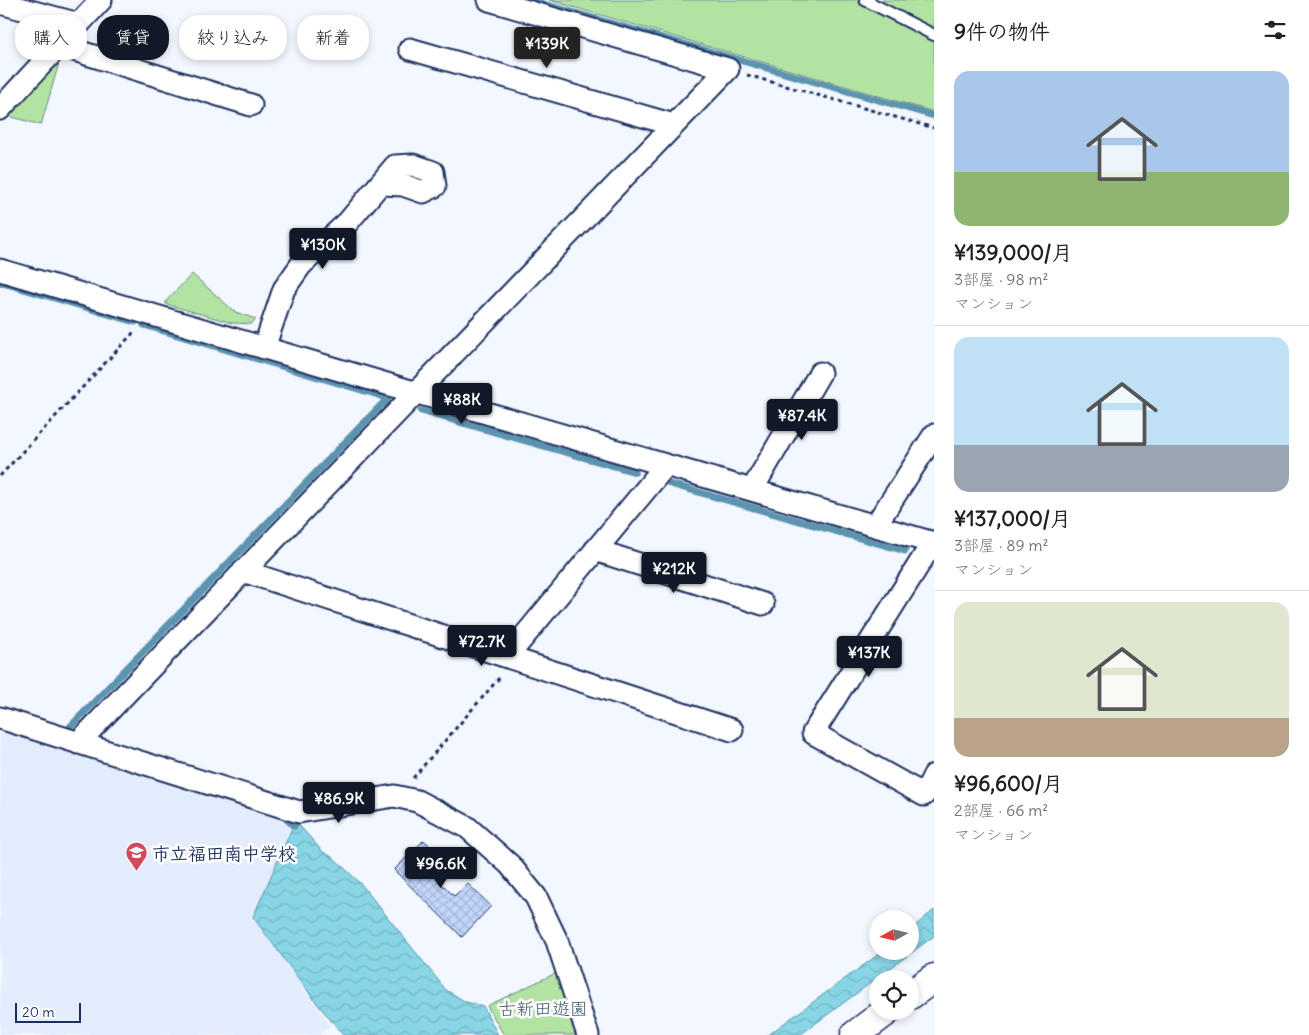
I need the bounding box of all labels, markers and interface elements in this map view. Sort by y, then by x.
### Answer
chip: 購入 [15,15,87,60]
chip: 賃貸 [97,15,169,60]
chip: 絞り込み [179,15,287,60]
chip: 新着 [297,15,369,60]
icon: filters [1261,16,1289,44]
text: 9件の物件 [954,18,1050,45]
pin: ¥139K [512,27,582,69]
text: ¥139K [525,33,569,53]
icon: home [1077,104,1167,194]
pin: ¥130K [288,228,358,270]
text: ¥130K [300,234,346,254]
text: ¥139,000/月 [954,239,1072,266]
text: 3部屋 · 98 m² [954,269,1049,289]
text: マンション [954,293,1033,313]
icon: home [1077,369,1167,459]
pin: ¥88K [432,382,492,425]
text: ¥88K [443,389,481,409]
pin: ¥87.4K [761,398,843,441]
text: ¥87.4K [778,405,826,425]
text: ¥137,000/月 [954,505,1071,532]
text: 3部屋 · 89 m² [954,535,1049,555]
pin: ¥212K [639,552,709,594]
text: ¥212K [652,558,696,578]
text: マンション [954,559,1033,579]
pin: ¥72.7K [441,624,523,667]
text: ¥72.7K [458,631,506,651]
icon: home [1077,634,1167,724]
pin: ¥137K [834,636,904,678]
text: ¥137K [848,642,890,662]
text: ¥96,600/月 [954,770,1063,797]
pin: ¥86.9K [298,782,380,824]
text: ¥86.9K [314,788,364,808]
text: 2部屋 · 66 m² [954,800,1048,820]
text: マンション [954,824,1033,844]
school or university icon: 市立福田南中学校 [124,841,148,872]
place label: 市立福田南中学校 [152,842,296,865]
pin: ¥96.6K [400,846,482,889]
text: ¥96.6K [416,853,466,873]
north arrow [869,910,919,960]
map controls [869,910,919,1020]
button: locate [869,970,919,1020]
park label: 古新田遊園 [498,997,588,1020]
scale bar [15,1000,81,1023]
text: 20 m [22,1003,55,1021]

